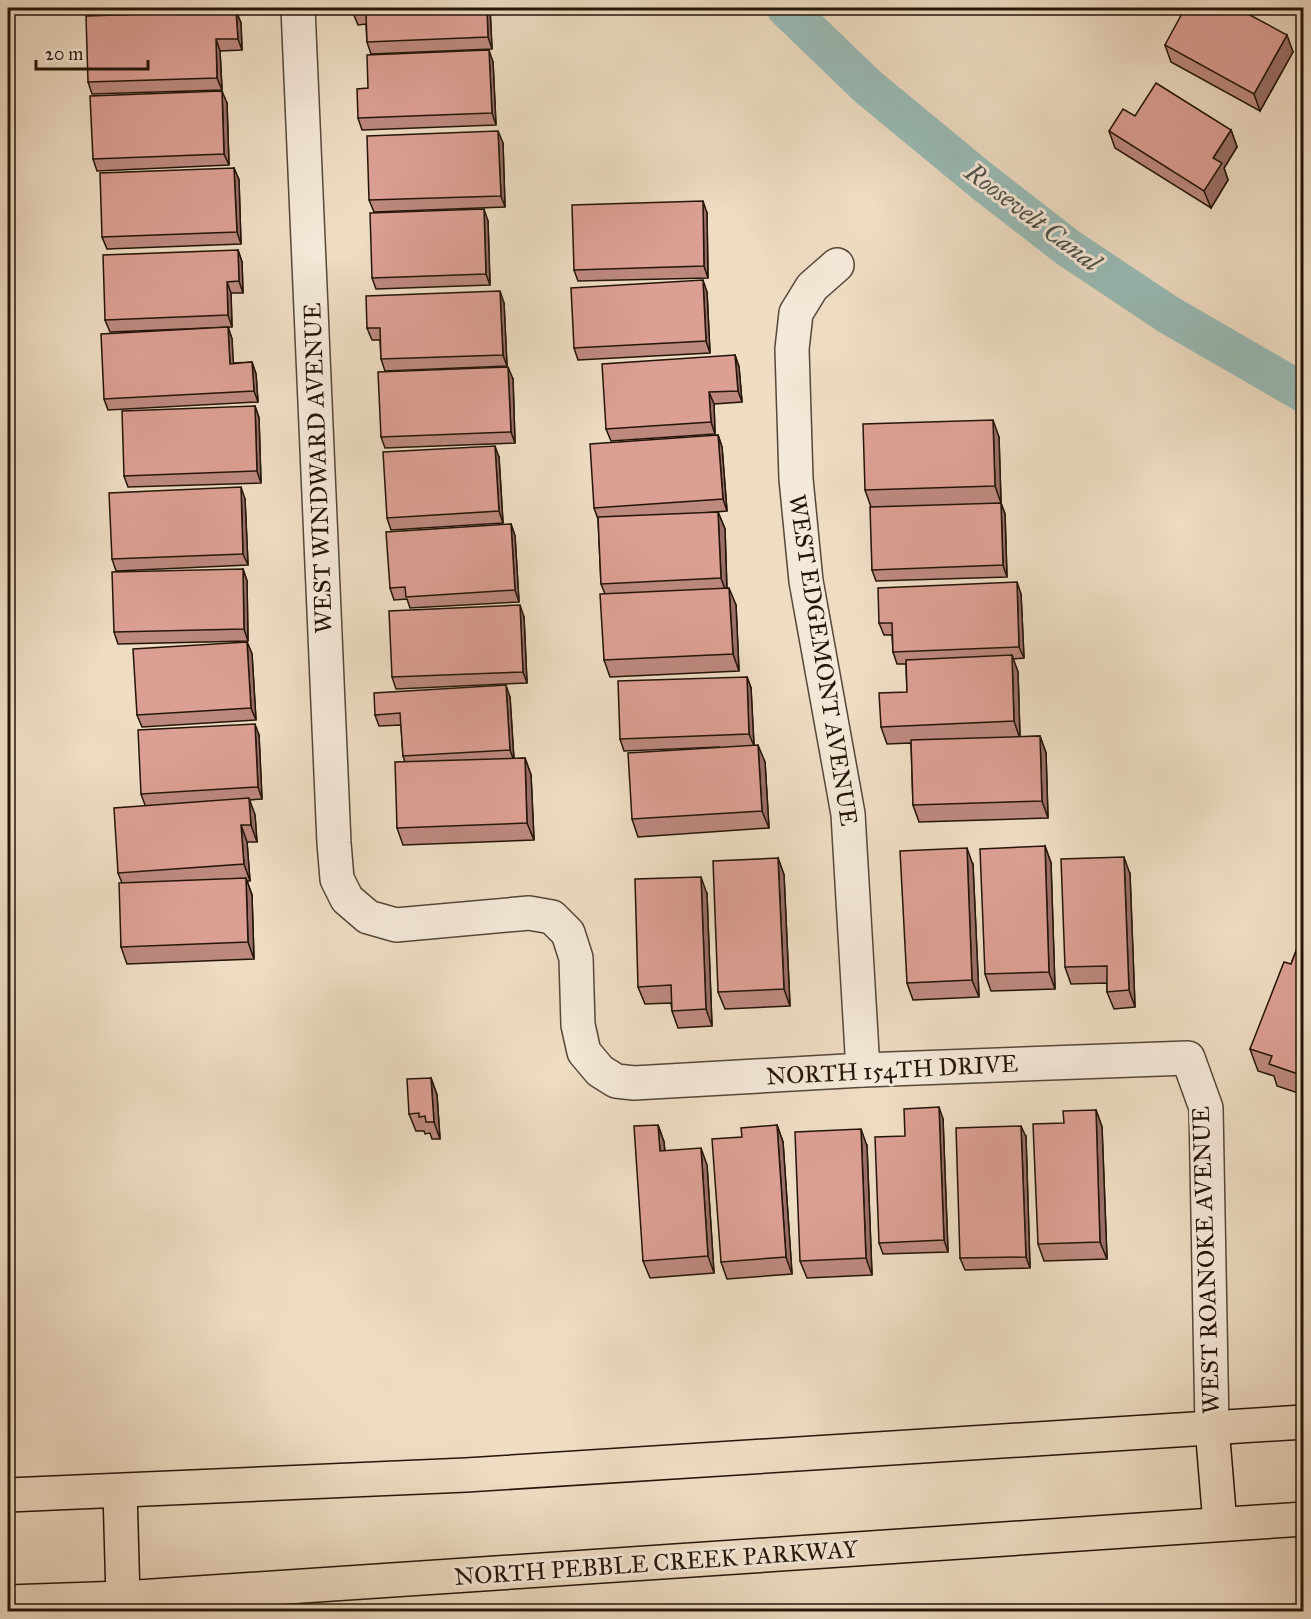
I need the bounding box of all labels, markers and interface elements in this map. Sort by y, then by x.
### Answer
scale bar [36,33,148,71]
text: 20 m [45,43,83,65]
water label: Roosevelt Canal [958,155,1109,279]
street label: WEST WINDWARD AVENUE [297,302,339,634]
street label: WEST EDGEMONT AVENUE [782,492,864,828]
street label: NORTH 154TH DRIVE [765,1048,1019,1092]
street label: WEST ROANOKE AVENUE [1186,1105,1226,1415]
street label: NORTH PEBBLE CREEK PARKWAY [453,1534,860,1592]

